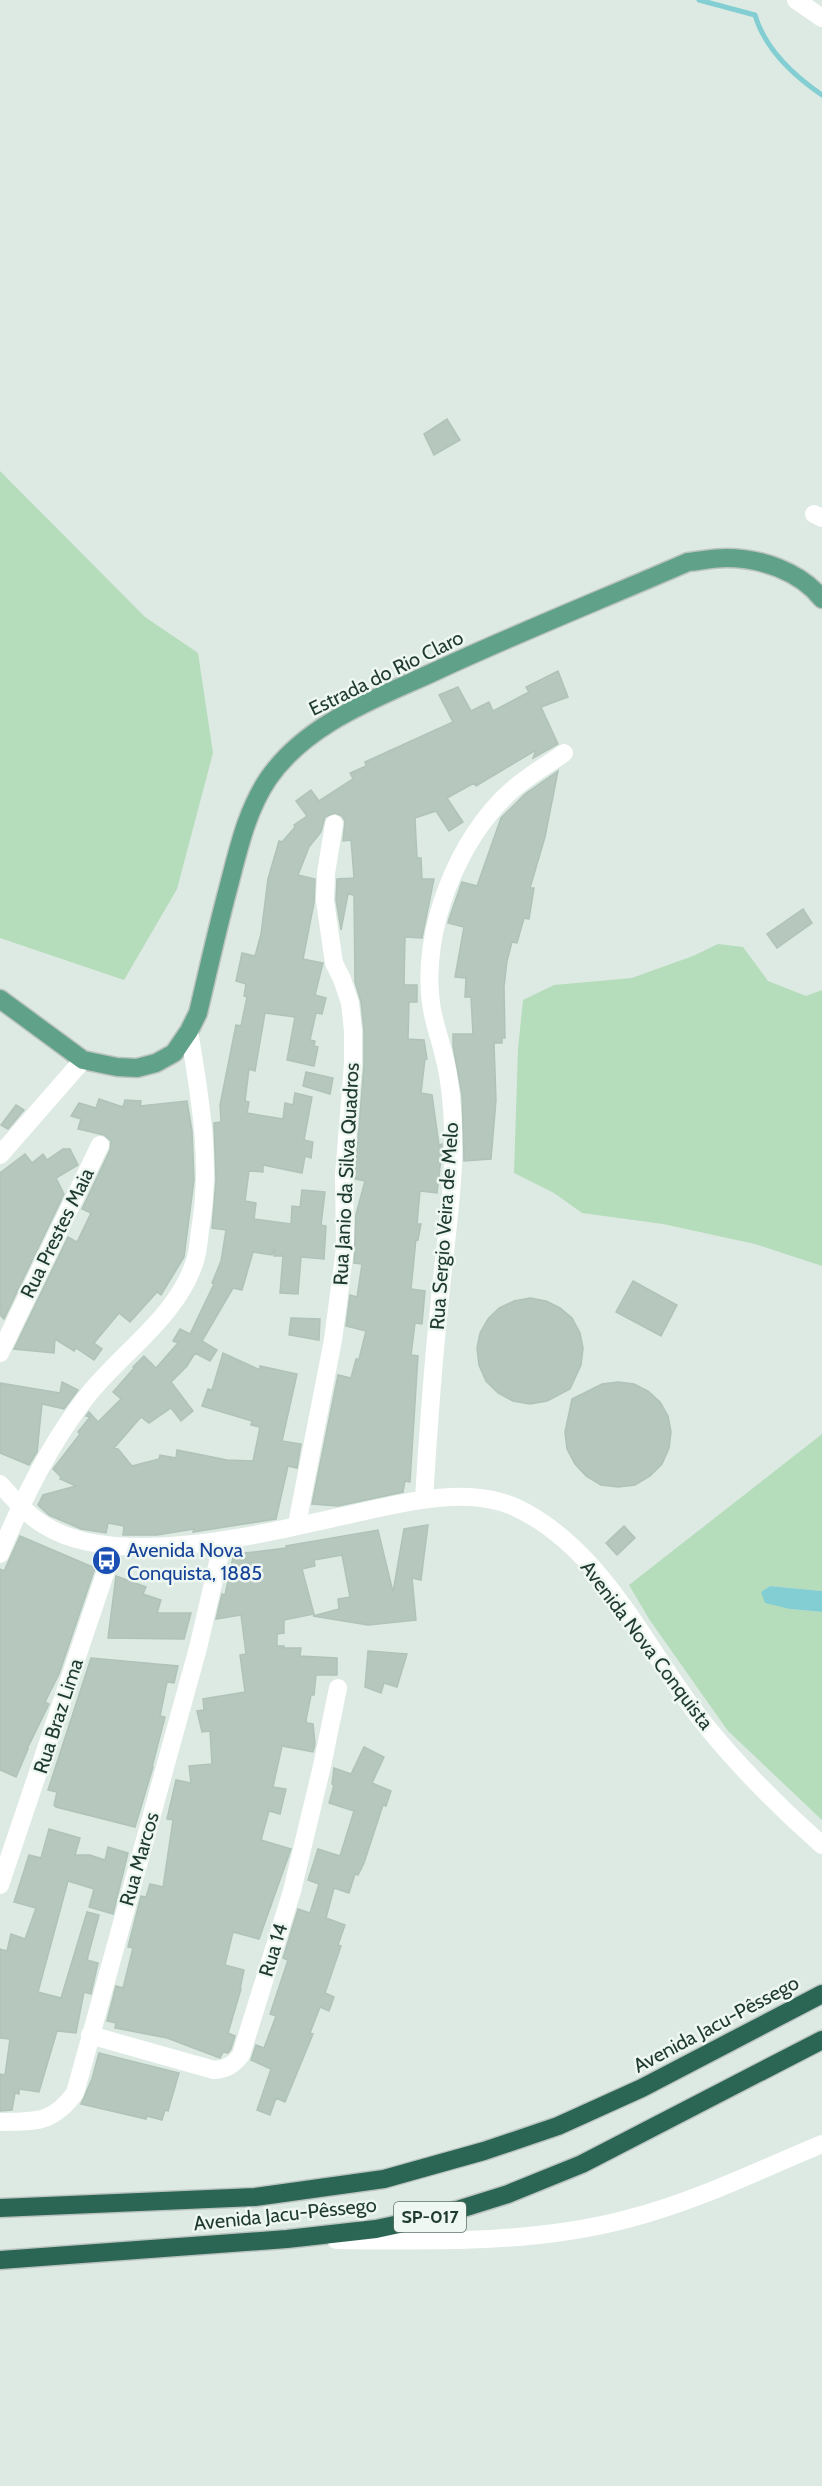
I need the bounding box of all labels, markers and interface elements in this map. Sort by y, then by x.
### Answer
street label: Estrada do Rio Claro [305,625,467,721]
street label: Rua Janio da Silva Quadros [328,1062,364,1286]
street label: Rua Sergio Veira de Melo [425,1121,463,1331]
street label: Rua Prestes Maia [15,1164,99,1302]
place label: Avenida Nova Conquista, 1885 [127,1538,262,1585]
bus stop icon: Avenida Nova Conquista, 1885 [90,1545,122,1577]
street label: Avenida Nova Conquista [576,1556,719,1735]
street label: Rua Braz Lima [28,1655,88,1776]
street label: Rua Marcos [114,1809,164,1909]
street label: Rua 14 [254,1920,293,1980]
street label: Avenida Jacu-Pêssego [629,1970,803,2078]
street label: Avenida Jacu-Pêssego [192,2192,378,2236]
road number: SP-017 [394,2202,466,2232]

